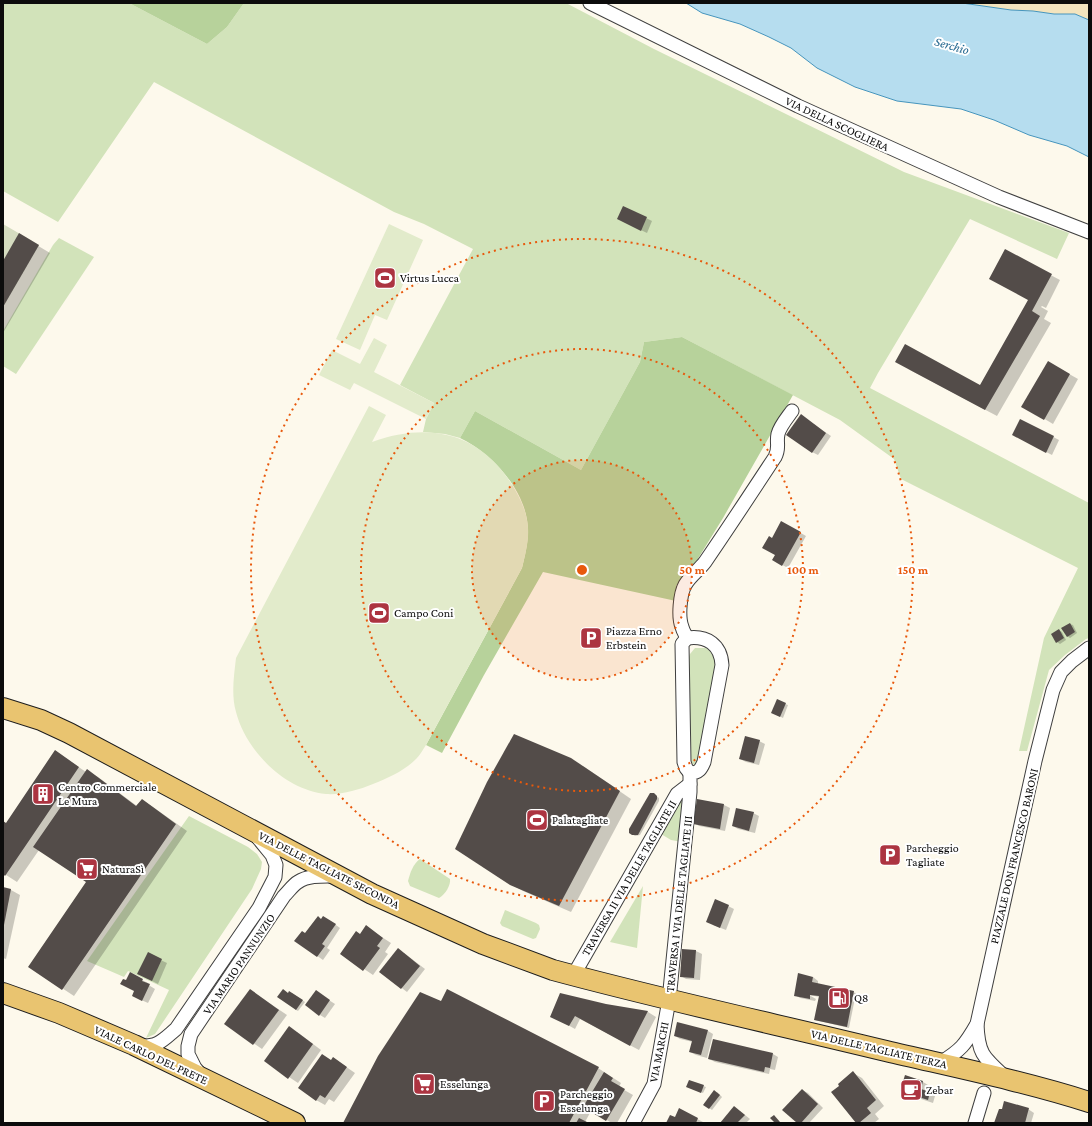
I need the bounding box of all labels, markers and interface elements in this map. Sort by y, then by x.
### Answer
water label: Serchio [933,33,971,58]
street label: VIA DELLA SCOGLIERA [783,94,891,154]
sports icon: Virtus Lucca [372,265,398,291]
place label: Virtus Lucca [400,271,460,285]
centre of rings [575,563,589,577]
text: 50 m [679,563,706,577]
text: 100 m [787,563,820,577]
text: 150 m [898,563,929,577]
sports icon: Campo Coni [366,600,392,626]
place label: Campo Coni [394,606,453,620]
place label: Piazza Erno Erbstein [606,624,662,652]
parking icon: Piazza Erno Erbstein [578,625,604,651]
street label: PIAZZALE DON FRANCESCO BARONI [987,767,1041,945]
place label: Centro Commerciale Le Mura [58,780,157,808]
building icon: Centro Commerciale Le Mura [30,781,56,807]
street label: TRAVERSA II VIA DELLE TAGLIATE II [579,797,680,958]
sports icon: Palatagliate [524,807,550,833]
place label: Palatagliate [552,813,608,827]
street label: TRAVERSA I VIA DELLE TAGLIATE III [663,815,695,993]
street label: VIA DELLE TAGLIATE SECONDA [256,828,402,912]
place label: Parcheggio Tagliate [906,841,959,869]
parking icon: Parcheggio Tagliate [877,842,903,868]
supermarket icon: NaturaSì [74,856,100,882]
place label: NaturaSì [102,862,144,876]
street label: VIA MARIO PANNUNZIO [200,911,278,1017]
fuel station icon: Q8 [826,985,852,1011]
place label: Q8 [854,991,869,1005]
street label: VIA MARCHI [646,1020,672,1083]
street label: VIALE CARLO DEL PRETE [92,1023,210,1088]
street label: VIA DELLE TAGLIATE TERZA [810,1027,949,1072]
supermarket icon: Esselunga [411,1071,437,1097]
place label: Esselunga [440,1077,489,1091]
cafe icon: Zebar [898,1077,924,1103]
place label: Zebar [926,1083,954,1097]
place label: Parcheggio Esselunga [560,1087,613,1115]
parking icon: Parcheggio Esselunga [531,1088,557,1114]

